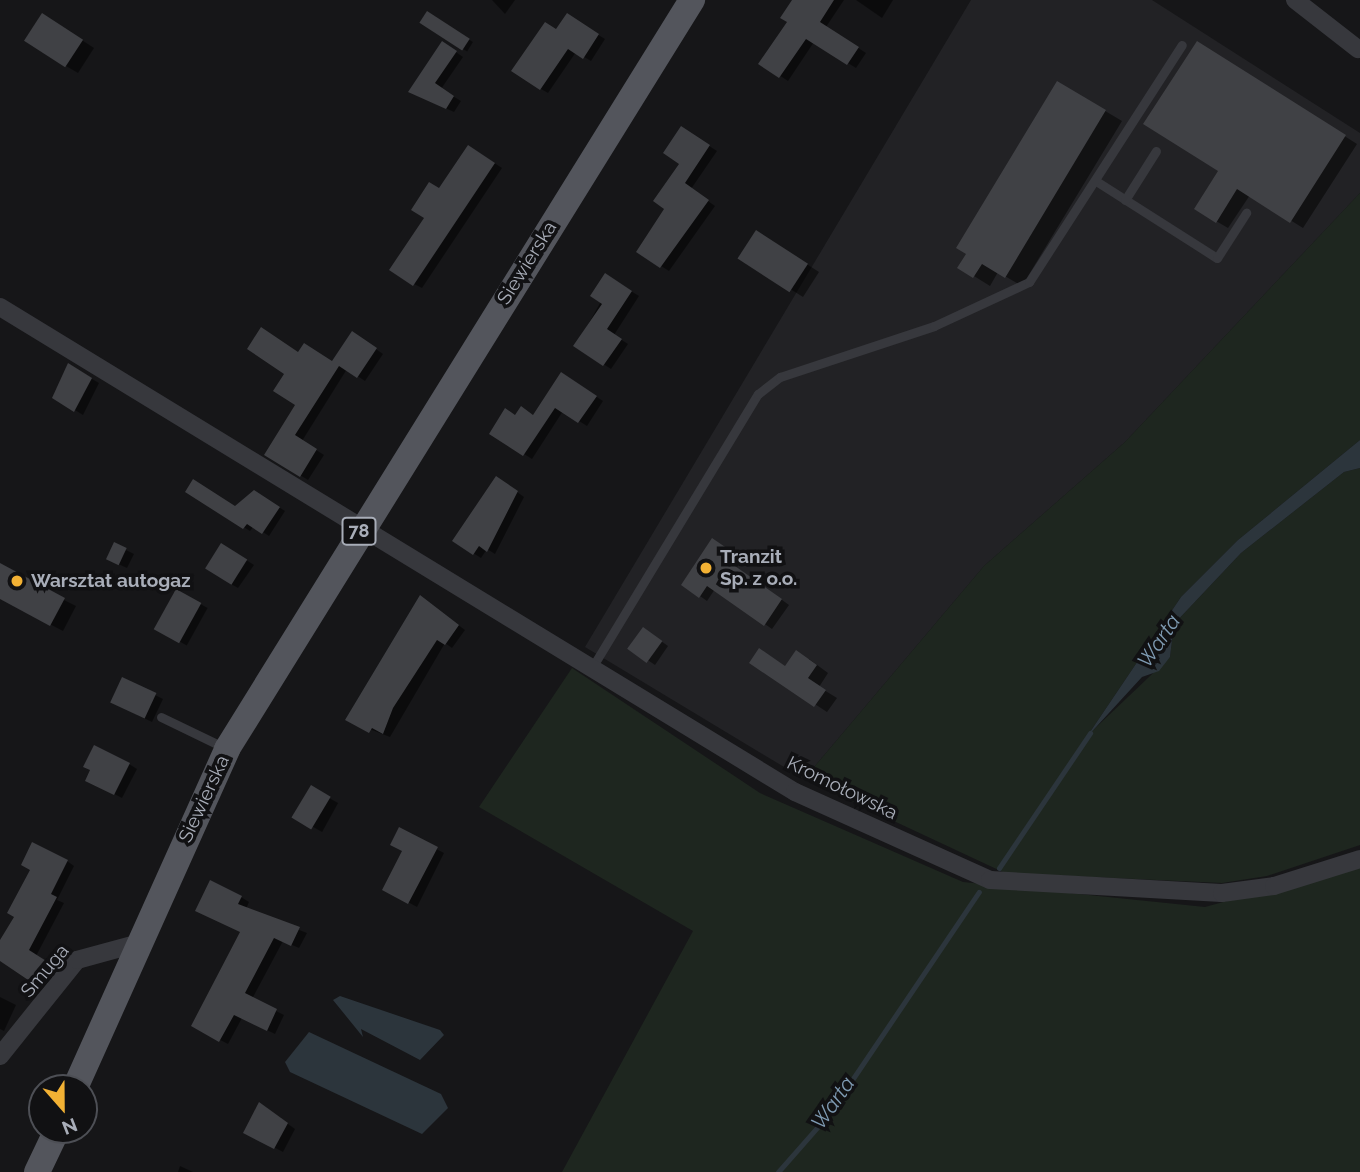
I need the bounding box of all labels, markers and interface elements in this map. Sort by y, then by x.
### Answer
street label: Siewierska [493,217,561,309]
road number: 78 [342,516,376,546]
place label: Tranzit Sp. z o.o. [720,546,797,590]
marker: Tranzit Sp. z o.o. [698,560,714,576]
place label: Warsztat autogaz [31,570,190,592]
marker: Warsztat autogaz [9,573,25,589]
water label: Warta [1132,610,1186,672]
street label: Kromołowska [783,751,901,825]
street label: Siewierska [174,752,234,846]
street label: Smuga [16,940,74,1002]
water label: Warta [806,1072,860,1134]
north arrow [28,1074,98,1144]
text: N [59,1114,81,1140]

